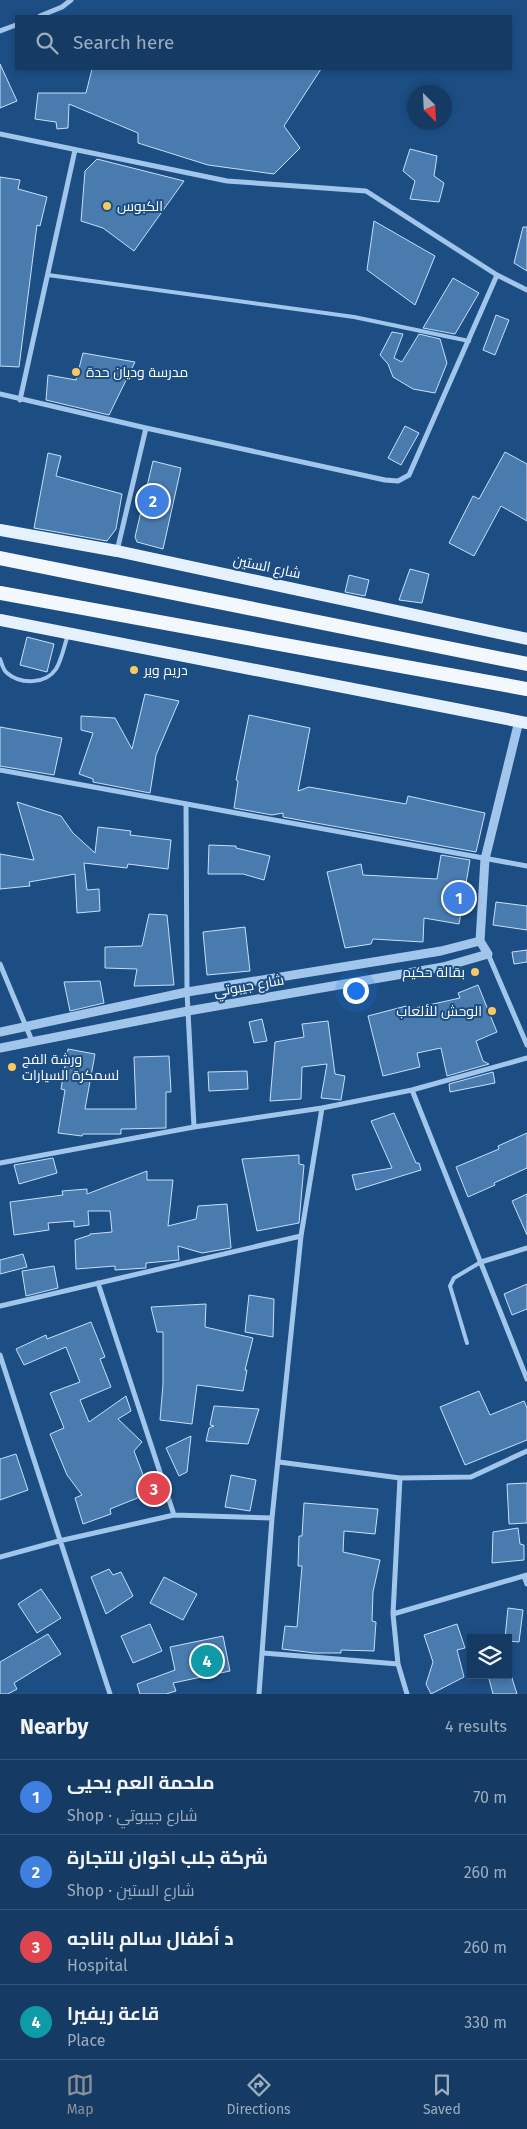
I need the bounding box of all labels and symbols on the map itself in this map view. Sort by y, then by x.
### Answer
north arrow [407,85,452,130]
place label: الكبوس [117,198,163,215]
marker: الكبوس [101,200,113,212]
place label: مدرسة وديان حدة [86,364,188,381]
marker: مدرسة وديان حدة [70,366,82,378]
pin: 2 [137,482,169,520]
street label: شارع الستين [232,552,302,582]
place label: دريم وير [143,662,188,680]
marker: دريم وير [128,664,140,676]
pin: 1 [443,879,475,917]
place label: بقالة حكيم [402,964,465,982]
marker: بقالة حكيم [469,966,481,978]
street label: شارع جيبوتي [213,971,286,1003]
your location [343,978,369,1004]
place label: الوحش للألعاب [396,1003,482,1020]
marker: الوحش للألعاب [486,1005,498,1017]
place label: ورشة الفج لسمكرة السيارات [22,1051,119,1084]
marker: ورشة الفج لسمكرة السيارات [6,1061,18,1073]
pin: 3 [138,1470,170,1508]
pin: 4 [191,1642,223,1680]

